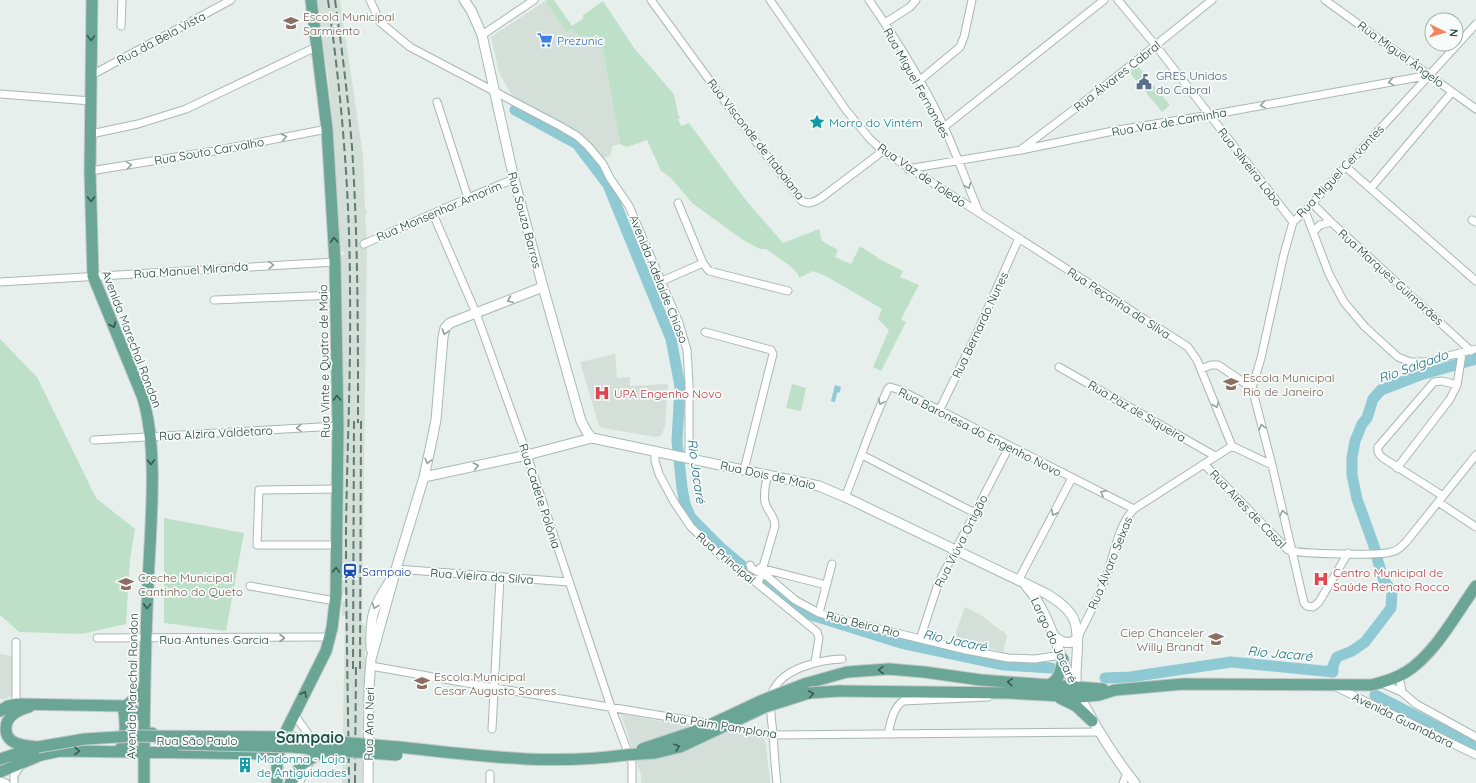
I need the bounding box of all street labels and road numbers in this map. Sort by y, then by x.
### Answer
street label: Rua da Bela Vista [114,8,208,68]
street label: Rua Miguel Ângelo [1355,18,1447,90]
street label: Rua Miguel Fernandes [880,25,954,141]
street label: Rua Álvares Cabral [1071,37,1163,115]
street label: Rua Visconde de Itabaiana [704,75,808,203]
street label: Rua Vaz de Caminha [1110,105,1228,139]
street label: Rua Miguel Cervantes [1293,121,1387,221]
street label: Rua Silveira Lobo [1215,125,1285,209]
street label: Rua Souto Carvalho [153,134,265,168]
street label: Rua Vaz de Toledo [875,140,969,210]
street label: Rua Souza Barros [505,170,545,270]
street label: Rua Monsenhor Amorim [374,178,504,244]
street label: Avenida Adelaide Chioso [626,213,692,345]
street label: Rua Marques Guimarães [1335,226,1447,329]
street label: Rua Manuel Miranda [133,259,249,281]
street label: Rua Peçanha da Silva [1065,264,1173,342]
street label: Avenida Marechal Rondon [99,268,165,410]
street label: Rua Bernardo Nunes [949,269,1011,381]
street label: Rua Vinte e Quatro de Maio [315,284,333,438]
street label: Rua Paz de Siqueira [1085,377,1189,445]
street label: Rua Baronesa do Engenho Novo [896,384,1064,480]
street label: Rua Alzira Valdetaro [159,423,273,443]
street label: Rua Cadete Polônia [516,442,564,550]
street label: Rua Dois de Maio [719,458,817,492]
street label: Rua Aires de Casal [1207,466,1289,552]
street label: Rua Viúva Ortigão [931,492,991,590]
street label: Rua Álvaro Seixas [1085,514,1136,612]
street label: Rua Principal [693,529,759,587]
street label: Rua Vieira da Silva [430,565,534,587]
street label: Largo do Jacaré [1028,595,1080,685]
street label: Rua Beira Rio [825,608,901,640]
street label: Avenida Marechal Rondon [123,613,141,759]
street label: Rua Antunes Garcia [159,632,269,647]
street label: Rua Ana Neri [361,687,377,761]
street label: Avenida Guanabara [1350,689,1456,751]
street label: Rua Paim Pamplona [664,709,778,741]
street label: Rua São Paulo [157,733,237,748]

